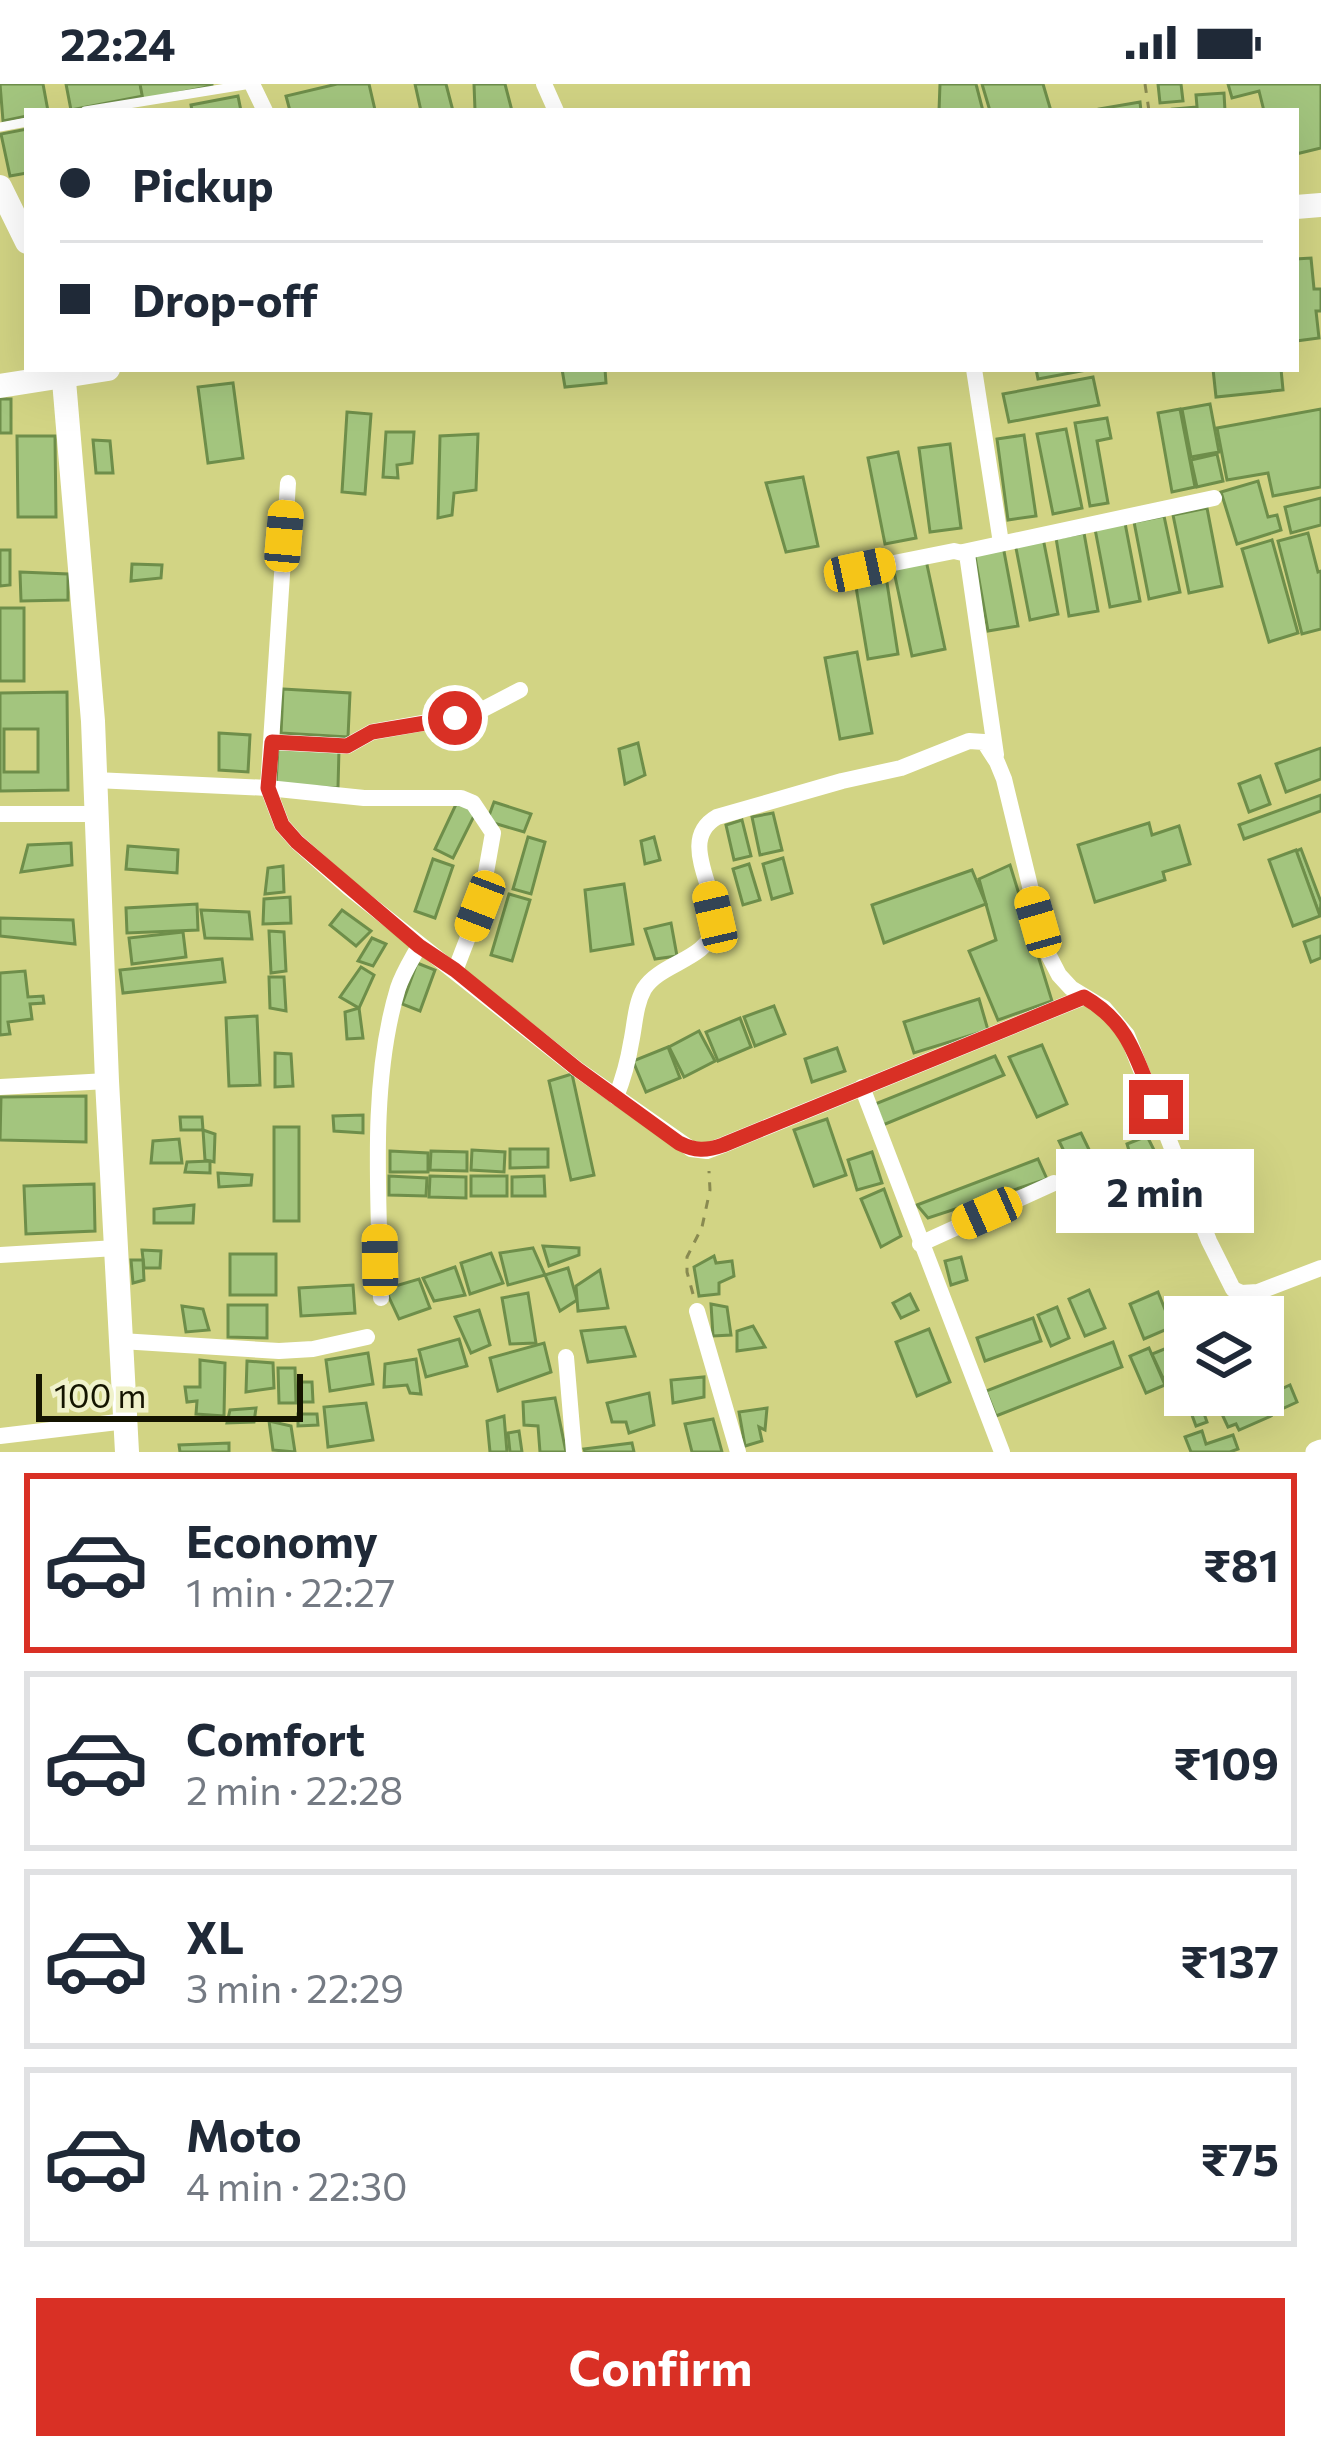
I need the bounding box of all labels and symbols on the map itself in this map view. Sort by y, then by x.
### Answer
car [263,499,305,573]
car [821,545,899,595]
route start [428,691,482,745]
car [450,866,510,946]
car [689,878,741,956]
car [1011,882,1065,962]
route end [1129,1080,1183,1134]
callout: 2 min [1057,1149,1255,1233]
car [947,1182,1027,1244]
car [361,1224,399,1296]
scale bar [36,1368,303,1421]

